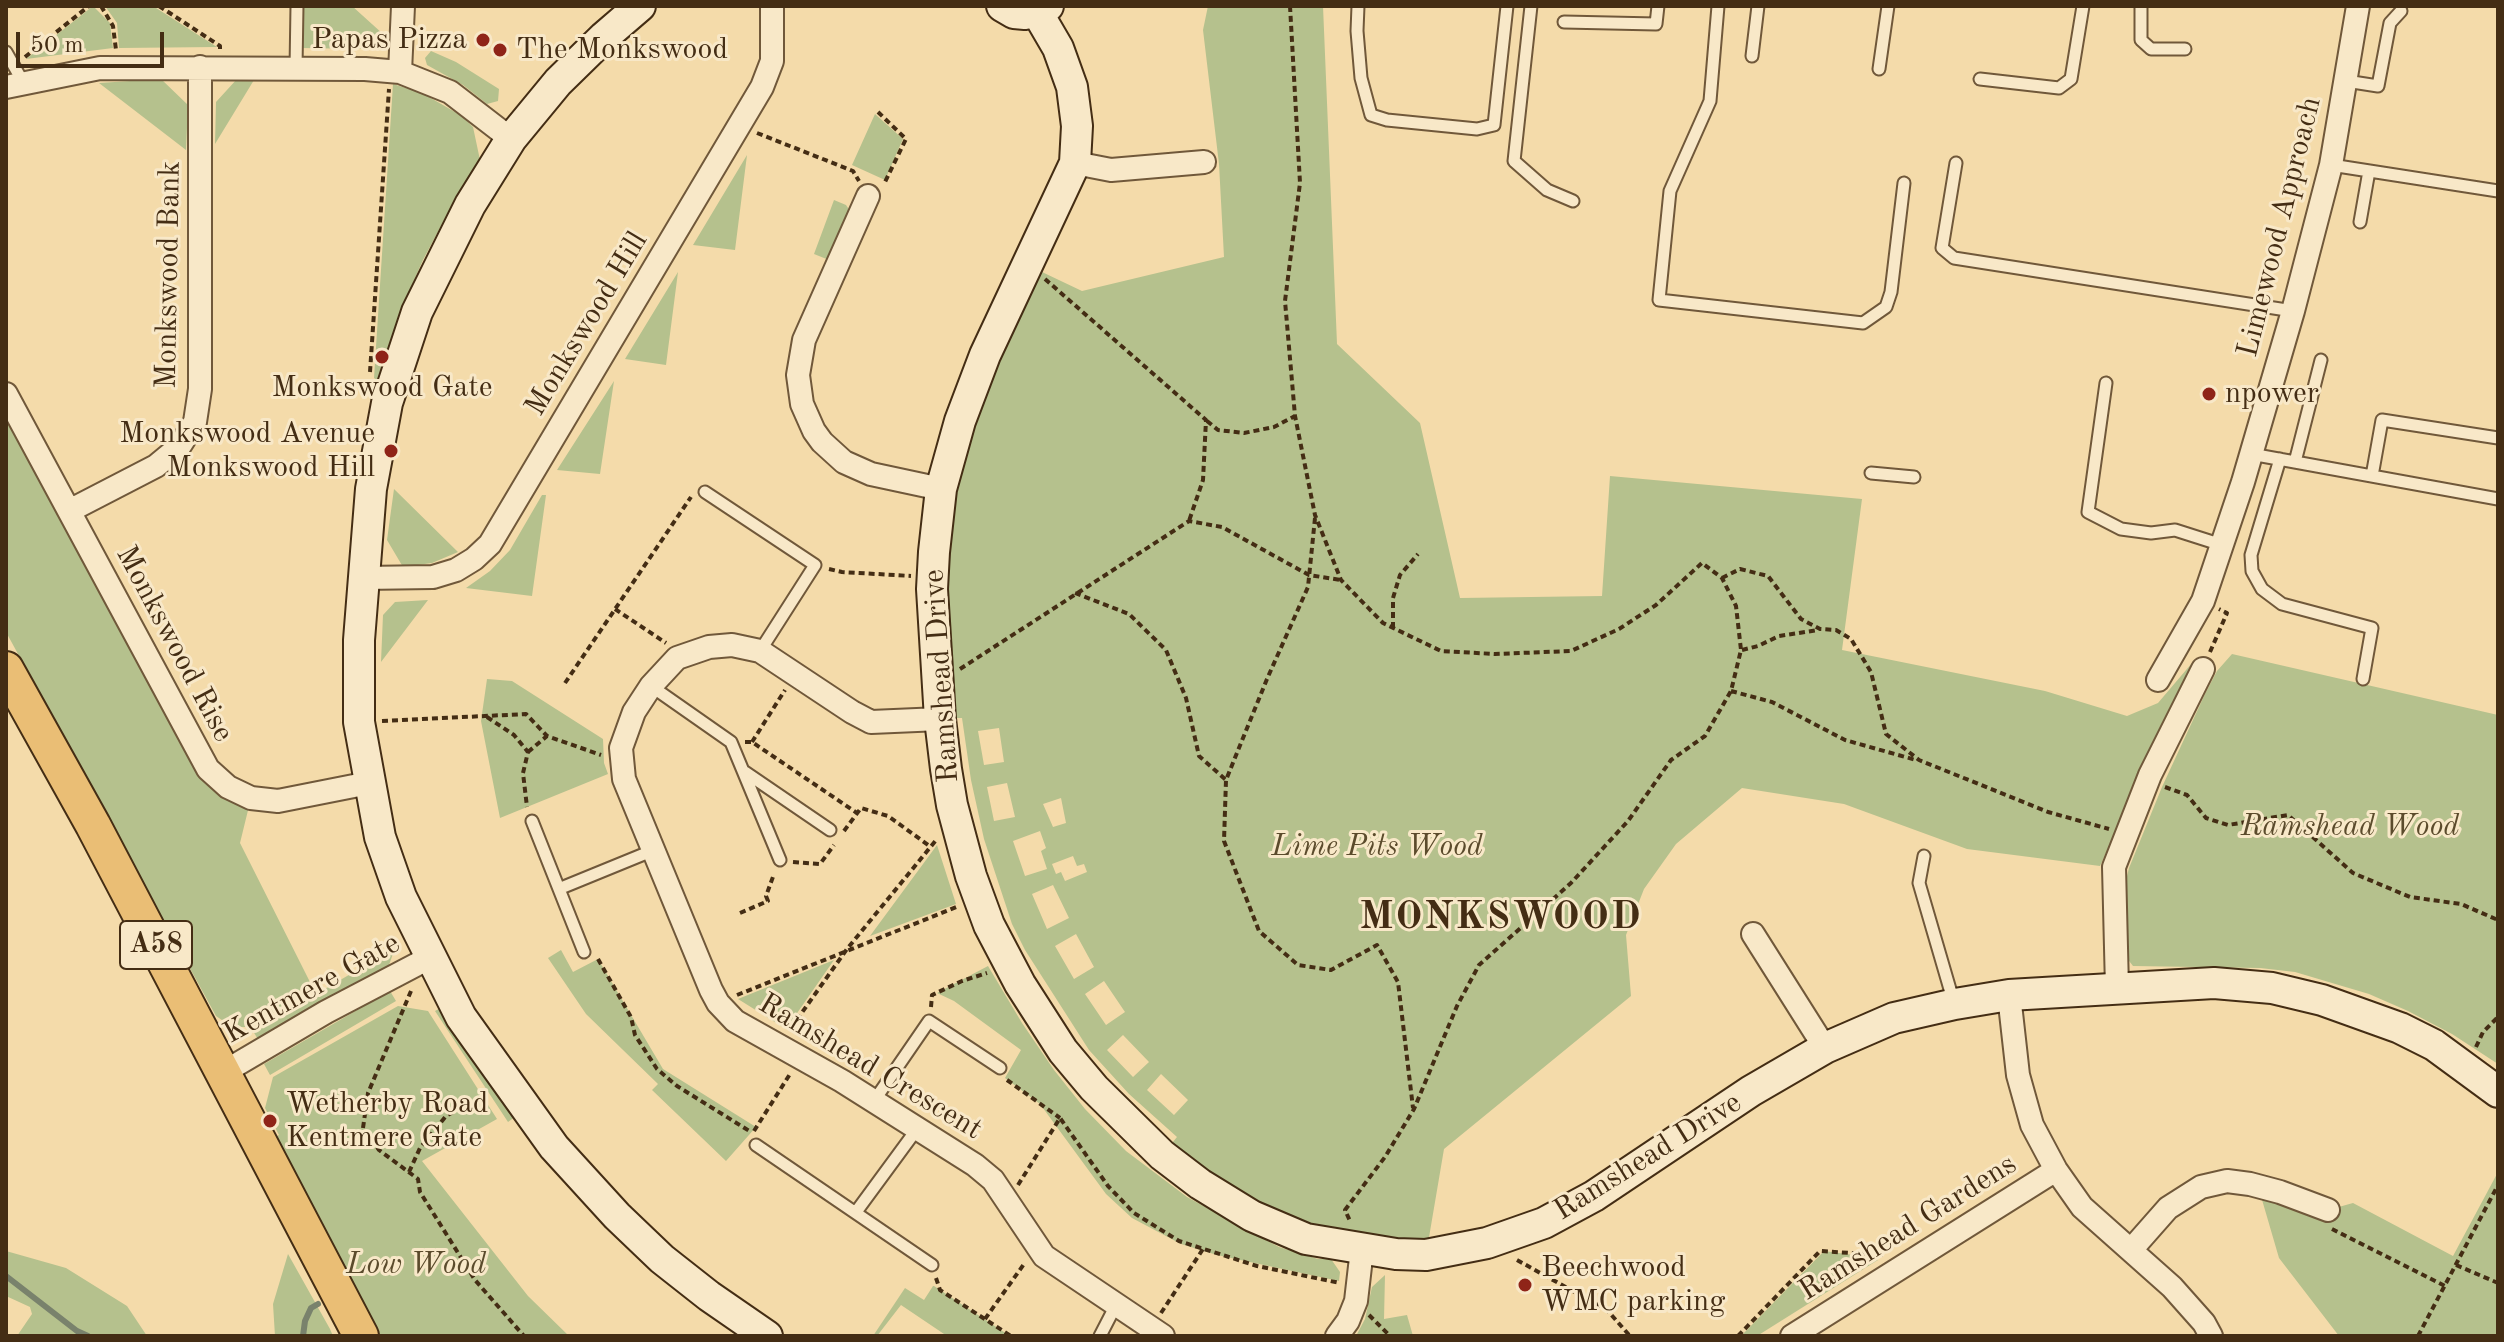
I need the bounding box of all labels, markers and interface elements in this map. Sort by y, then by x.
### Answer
scale bar [20,16,168,66]
place label: Papas Pizza [312,22,467,58]
marker: Papas Pizza [474,31,492,49]
place label: The Monkswood [516,32,728,68]
text: 50 m [30,34,84,58]
marker: The Monkswood [491,41,509,59]
street label: Limewood Approach [2230,93,2330,361]
street label: Monkswood Bank [149,161,189,389]
street label: Monkswood Hill [518,225,656,423]
marker: Monkswood Gate [373,348,391,366]
place label: Monkswood Gate [271,370,493,406]
place label: npower [2225,376,2319,412]
marker: npower [2200,385,2218,403]
place label: Monkswood Avenue Monkswood Hill [119,416,375,486]
marker: Monkswood Avenue Monkswood Hill [382,442,400,460]
street label: Monkswood Rise [107,540,241,748]
street label: Ramshead Drive [917,568,967,784]
park label: Ramshead Wood [2241,809,2459,845]
park label: Lime Pits Wood [1271,829,1483,865]
district label: MONKSWOOD [1359,895,1643,941]
road number: A58 [120,921,192,969]
street label: Kentmere Gate [218,926,406,1052]
street label: Ramshead Crescent [751,986,989,1148]
street label: Ramshead Drive [1548,1085,1748,1229]
place label: Wetherby Road Kentmere Gate [286,1086,488,1156]
marker: Wetherby Road Kentmere Gate [261,1112,279,1130]
street label: Ramshead Gardens [1793,1147,2023,1309]
park label: Low Wood [346,1247,486,1283]
place label: Beechwood WMC parking [1541,1250,1725,1320]
marker: Beechwood WMC parking [1516,1276,1534,1294]

